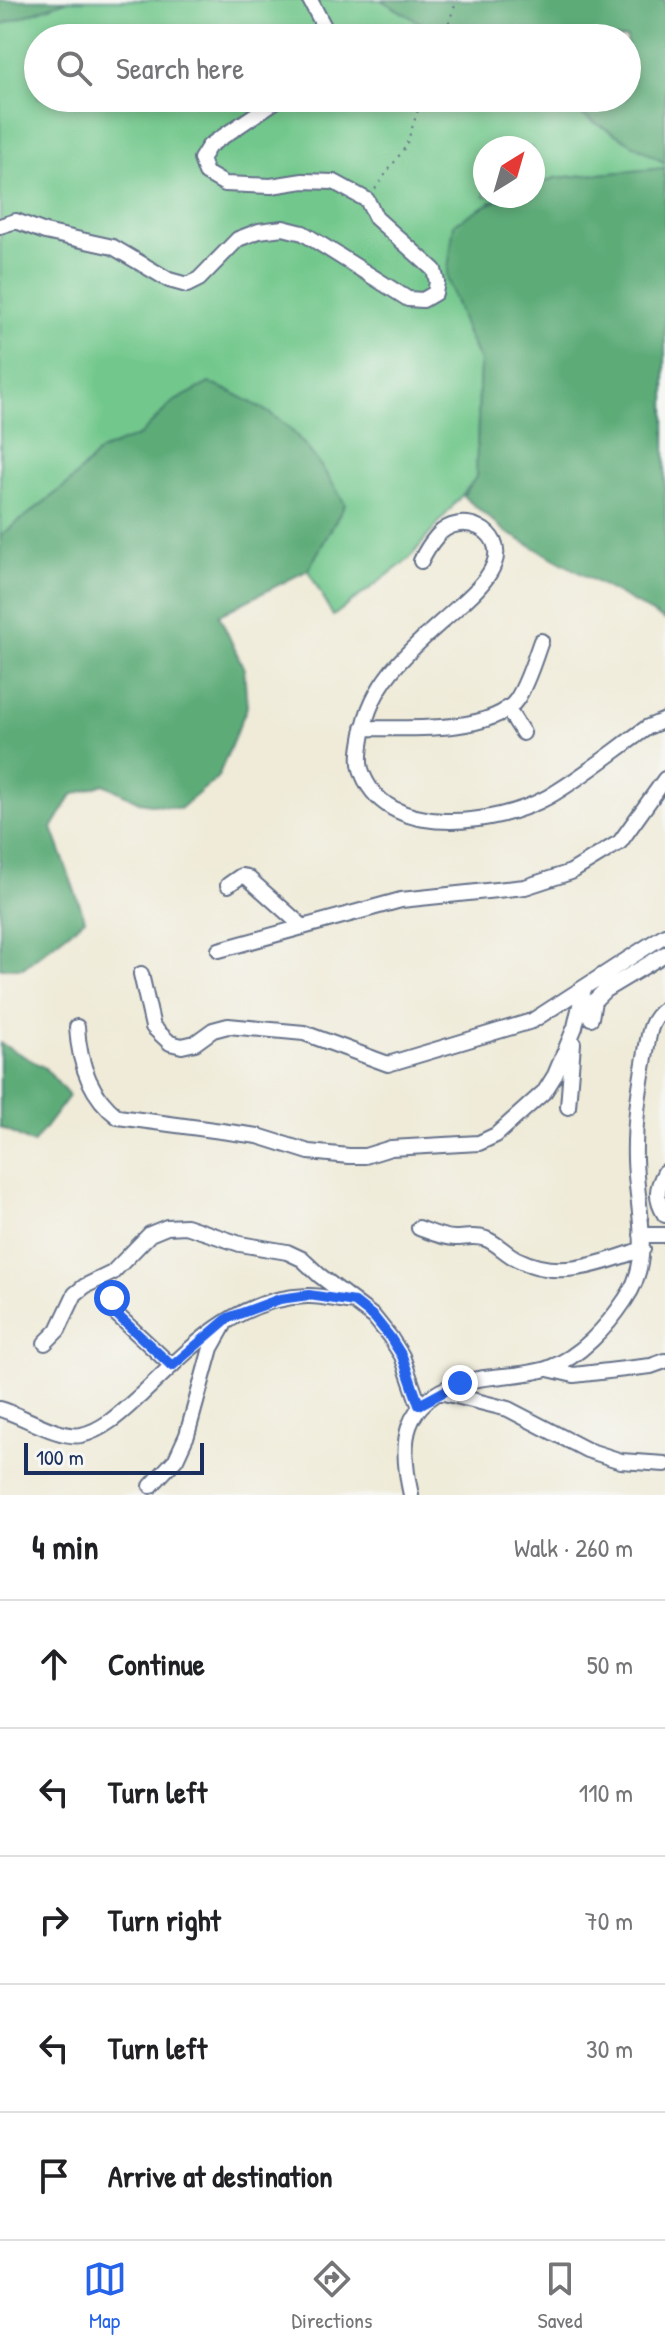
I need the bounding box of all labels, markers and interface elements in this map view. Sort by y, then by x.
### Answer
search box [24,24,641,112]
icon: search [52,46,96,90]
text: Search here [116,48,244,88]
north arrow [473,136,545,208]
route start [94,1280,130,1316]
route end [442,1365,478,1401]
scale bar [24,1439,204,1475]
text: 100 m [36,1442,84,1472]
text: 4 min [32,1524,99,1570]
text: Walk · 260 m [514,1530,633,1565]
icon: ahead [32,1642,76,1686]
text: Continue [108,1644,205,1684]
text: 50 m [587,1647,633,1682]
icon: left [32,1770,76,1814]
text: Turn left [108,1772,207,1812]
text: 110 m [579,1775,633,1810]
icon: right [32,1898,76,1942]
text: Turn right [108,1900,221,1940]
text: 70 m [585,1903,633,1938]
icon: left [32,2026,76,2070]
text: Turn left [108,2028,207,2068]
text: 30 m [586,2031,633,2066]
icon: arrive [32,2154,76,2198]
text: Arrive at destination [108,2156,333,2196]
tab: Map [83,2257,127,2335]
tab: Directions [292,2257,373,2335]
tab: Saved [538,2257,582,2335]

